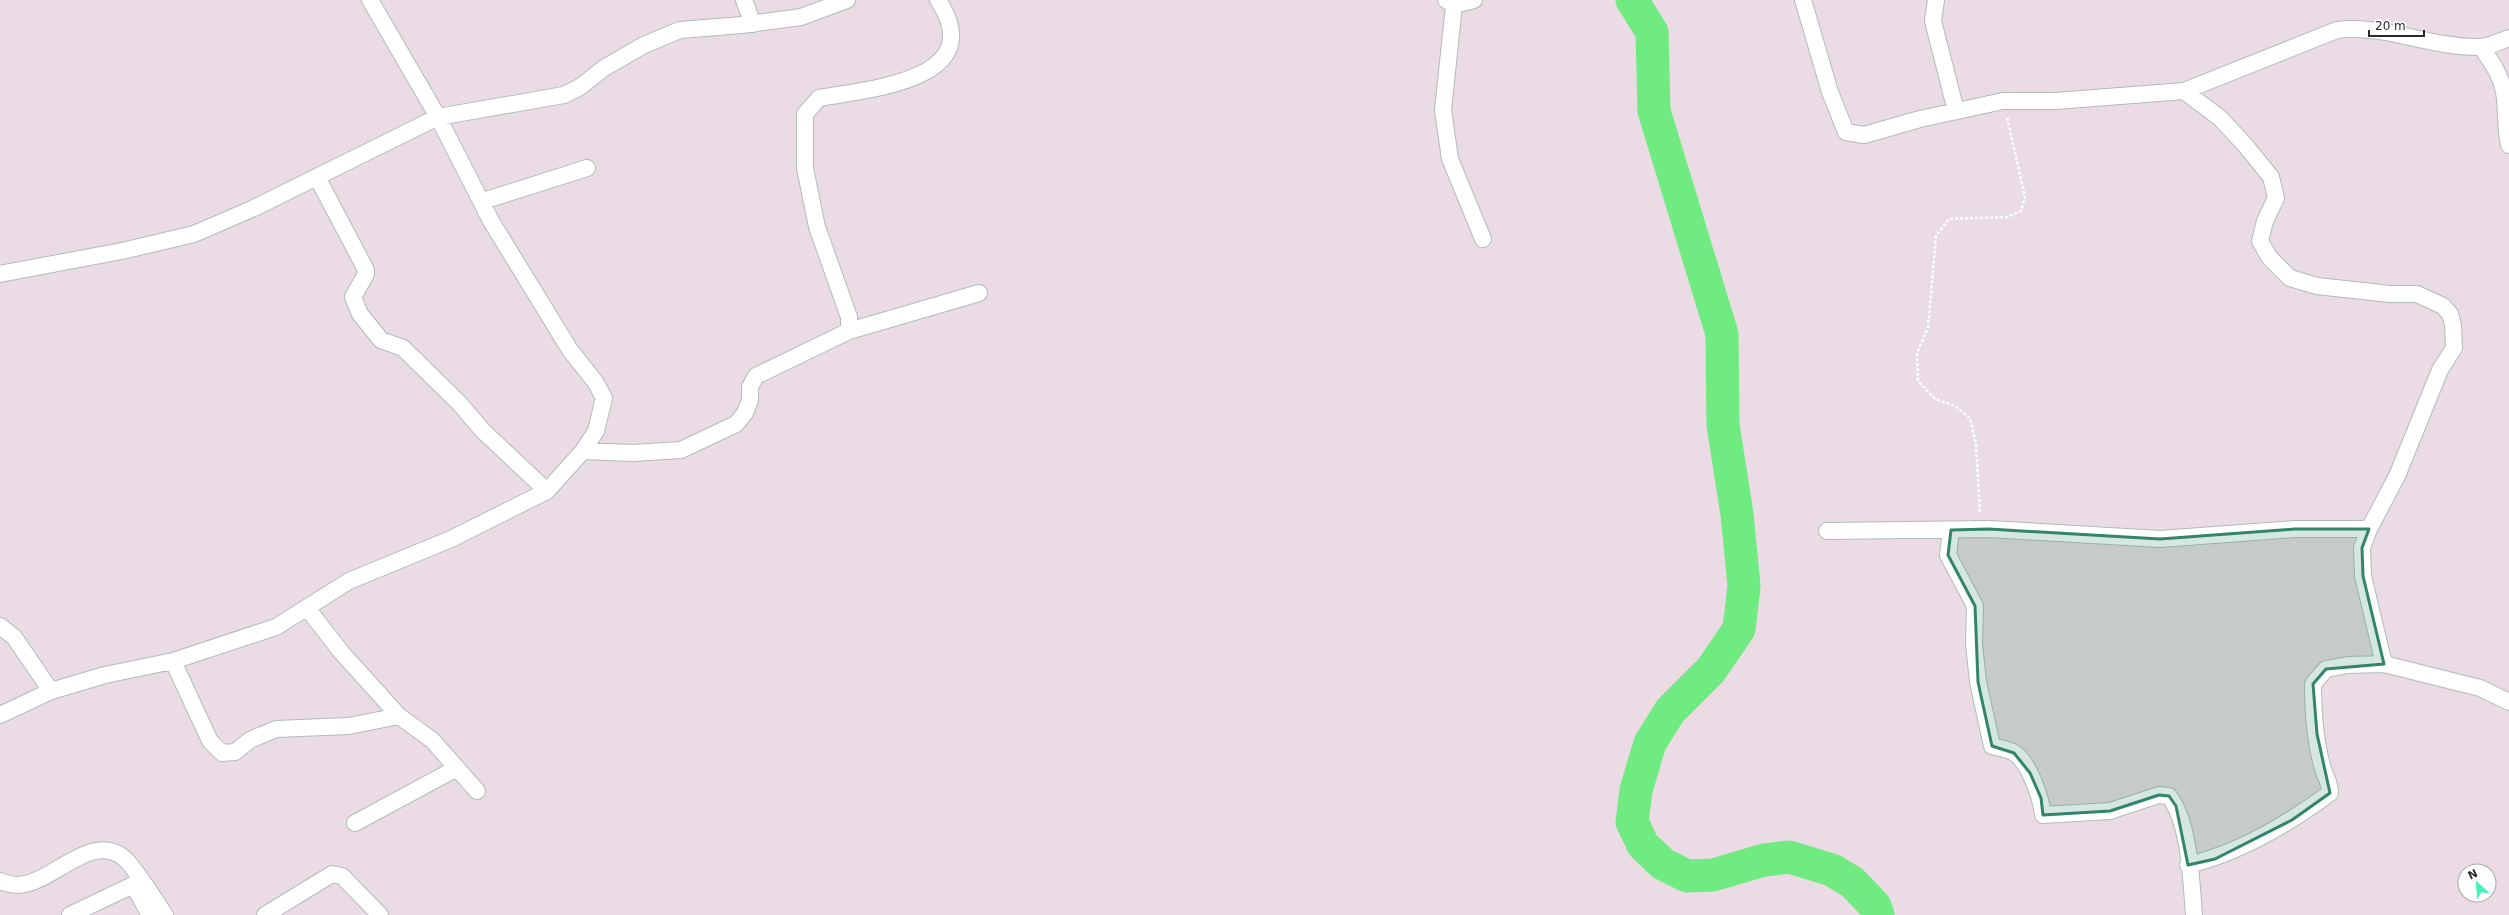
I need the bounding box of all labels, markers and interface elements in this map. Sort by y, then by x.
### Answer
scale bar [2369,12,2424,38]
text: 20 m [2375,19,2406,33]
north arrow [2457,863,2497,903]
text: N [2466,867,2480,882]

